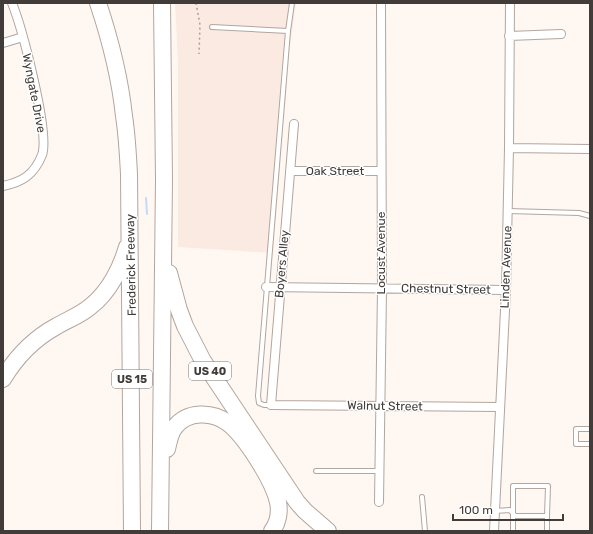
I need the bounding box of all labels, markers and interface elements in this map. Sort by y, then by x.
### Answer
street label: Wyngate Drive [19,52,49,134]
street label: Oak Street [306,164,365,178]
street label: Locust Avenue [374,211,388,294]
street label: Frederick Freeway [123,213,139,316]
street label: Linden Avenue [498,225,514,309]
street label: Boyers Alley [272,229,292,299]
street label: Chestnut Street [401,281,491,297]
road number: US 40 [189,362,231,380]
road number: US 15 [112,370,152,388]
street label: Walnut Street [347,398,423,414]
scale bar [453,496,563,522]
text: 100 m [459,503,493,517]

